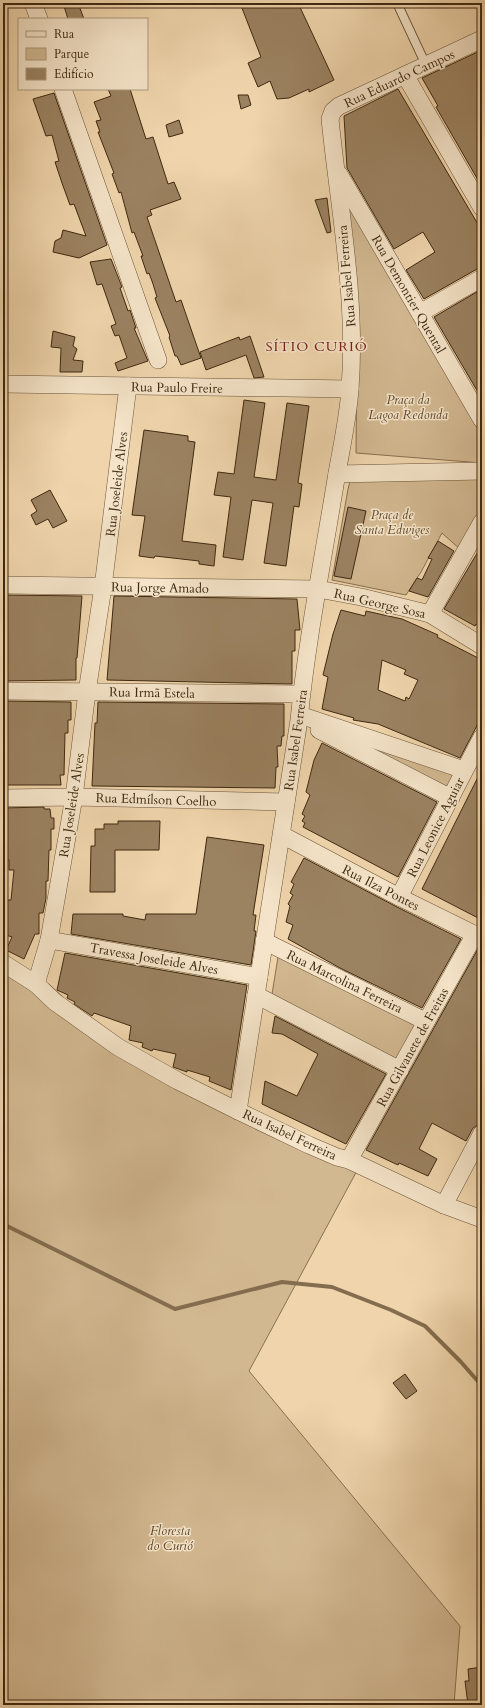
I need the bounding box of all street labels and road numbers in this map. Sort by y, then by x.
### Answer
street label: Rua Eduardo Campos [341,45,458,112]
street label: Rua Isabel Ferreira [334,224,360,328]
street label: Rua Demontier Quental [367,232,450,357]
street label: Rua Paulo Freire [131,378,223,398]
street label: Rua Joseleide Alves [102,431,132,538]
street label: Rua Jorge Amado [111,578,209,598]
street label: Rua George Sosa [332,585,428,623]
street label: Rua Irmã Estela [109,683,195,703]
street label: Rua Isabel Ferreira [280,688,312,792]
street label: Rua Joseleide Alves [55,752,89,859]
street label: Rua Leonice Aguiar [403,774,469,881]
street label: Rua Edmílson Coelho [95,789,217,811]
street label: Rua Ilza Pontes [339,861,422,915]
street label: Travessa Joseleide Alves [88,939,220,979]
street label: Rua Marcolina Ferreira [284,946,406,1018]
street label: Rua Gilvanete de Freitas [373,985,453,1110]
street label: Rua Isabel Ferreira [240,1105,340,1165]

